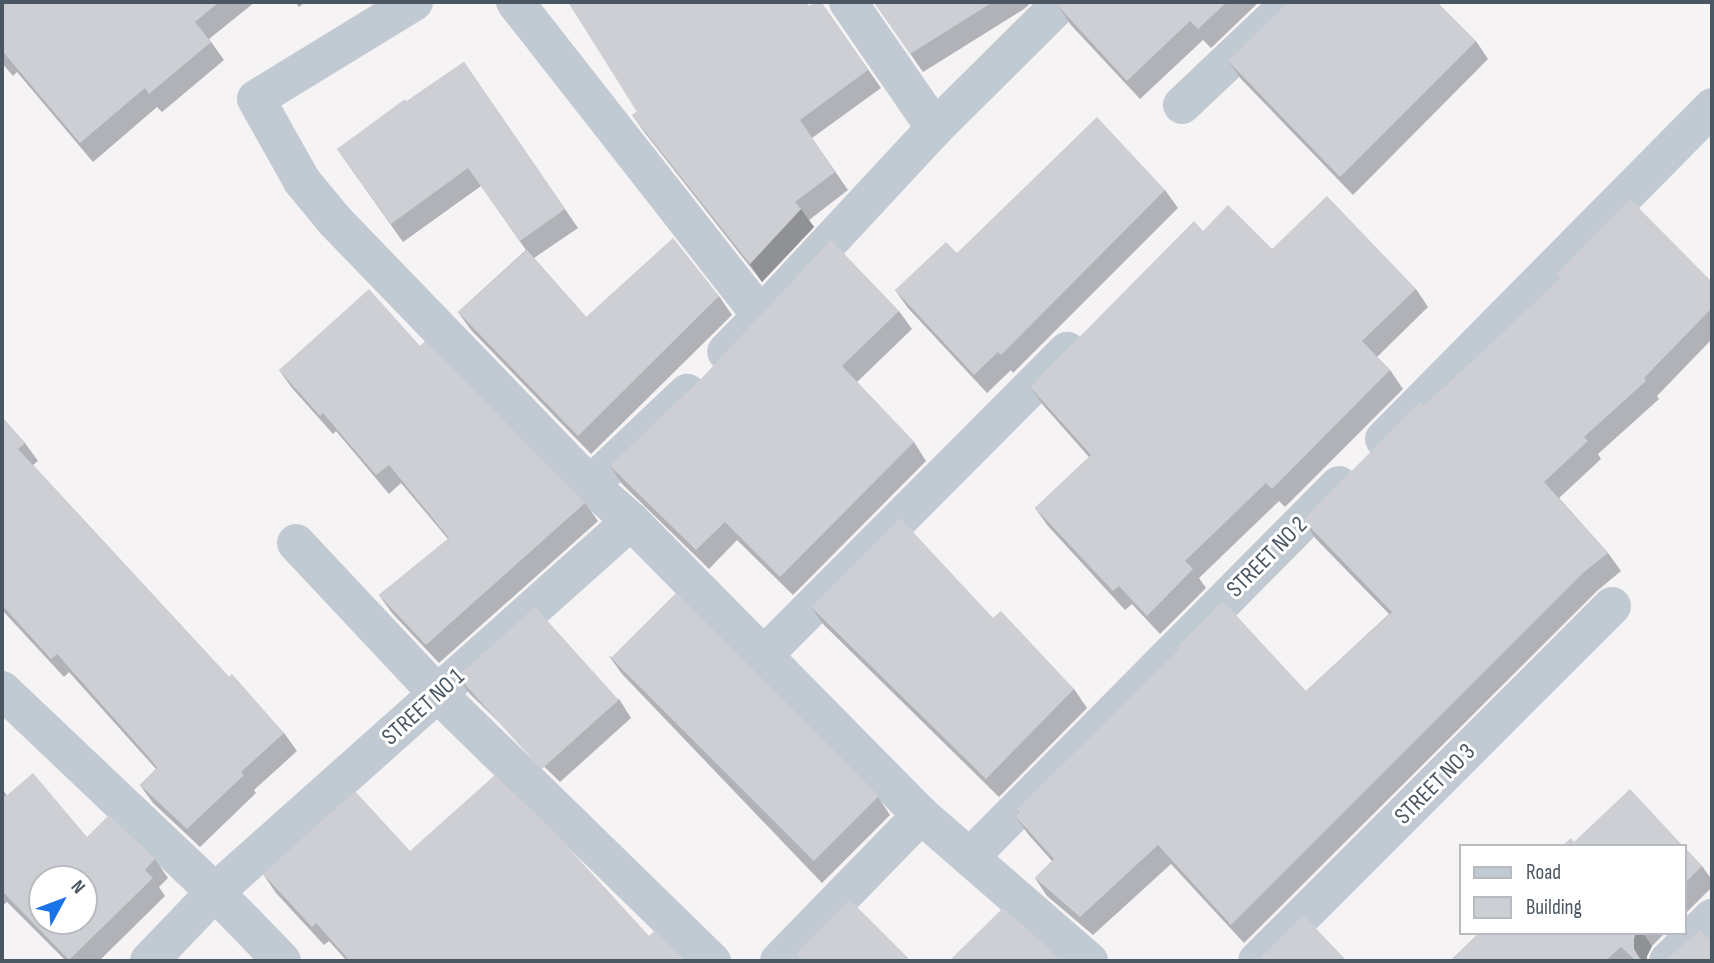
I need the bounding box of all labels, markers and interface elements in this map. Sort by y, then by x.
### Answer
street label: STREET NO 2 [1221,511,1313,603]
street label: STREET NO 1 [376,663,470,751]
street label: STREET NO 3 [1389,738,1481,830]
legend [1458,844,1686,935]
text: Road [1526,860,1561,885]
north arrow [28,865,98,935]
text: N [66,876,90,899]
text: Building [1526,895,1582,920]

